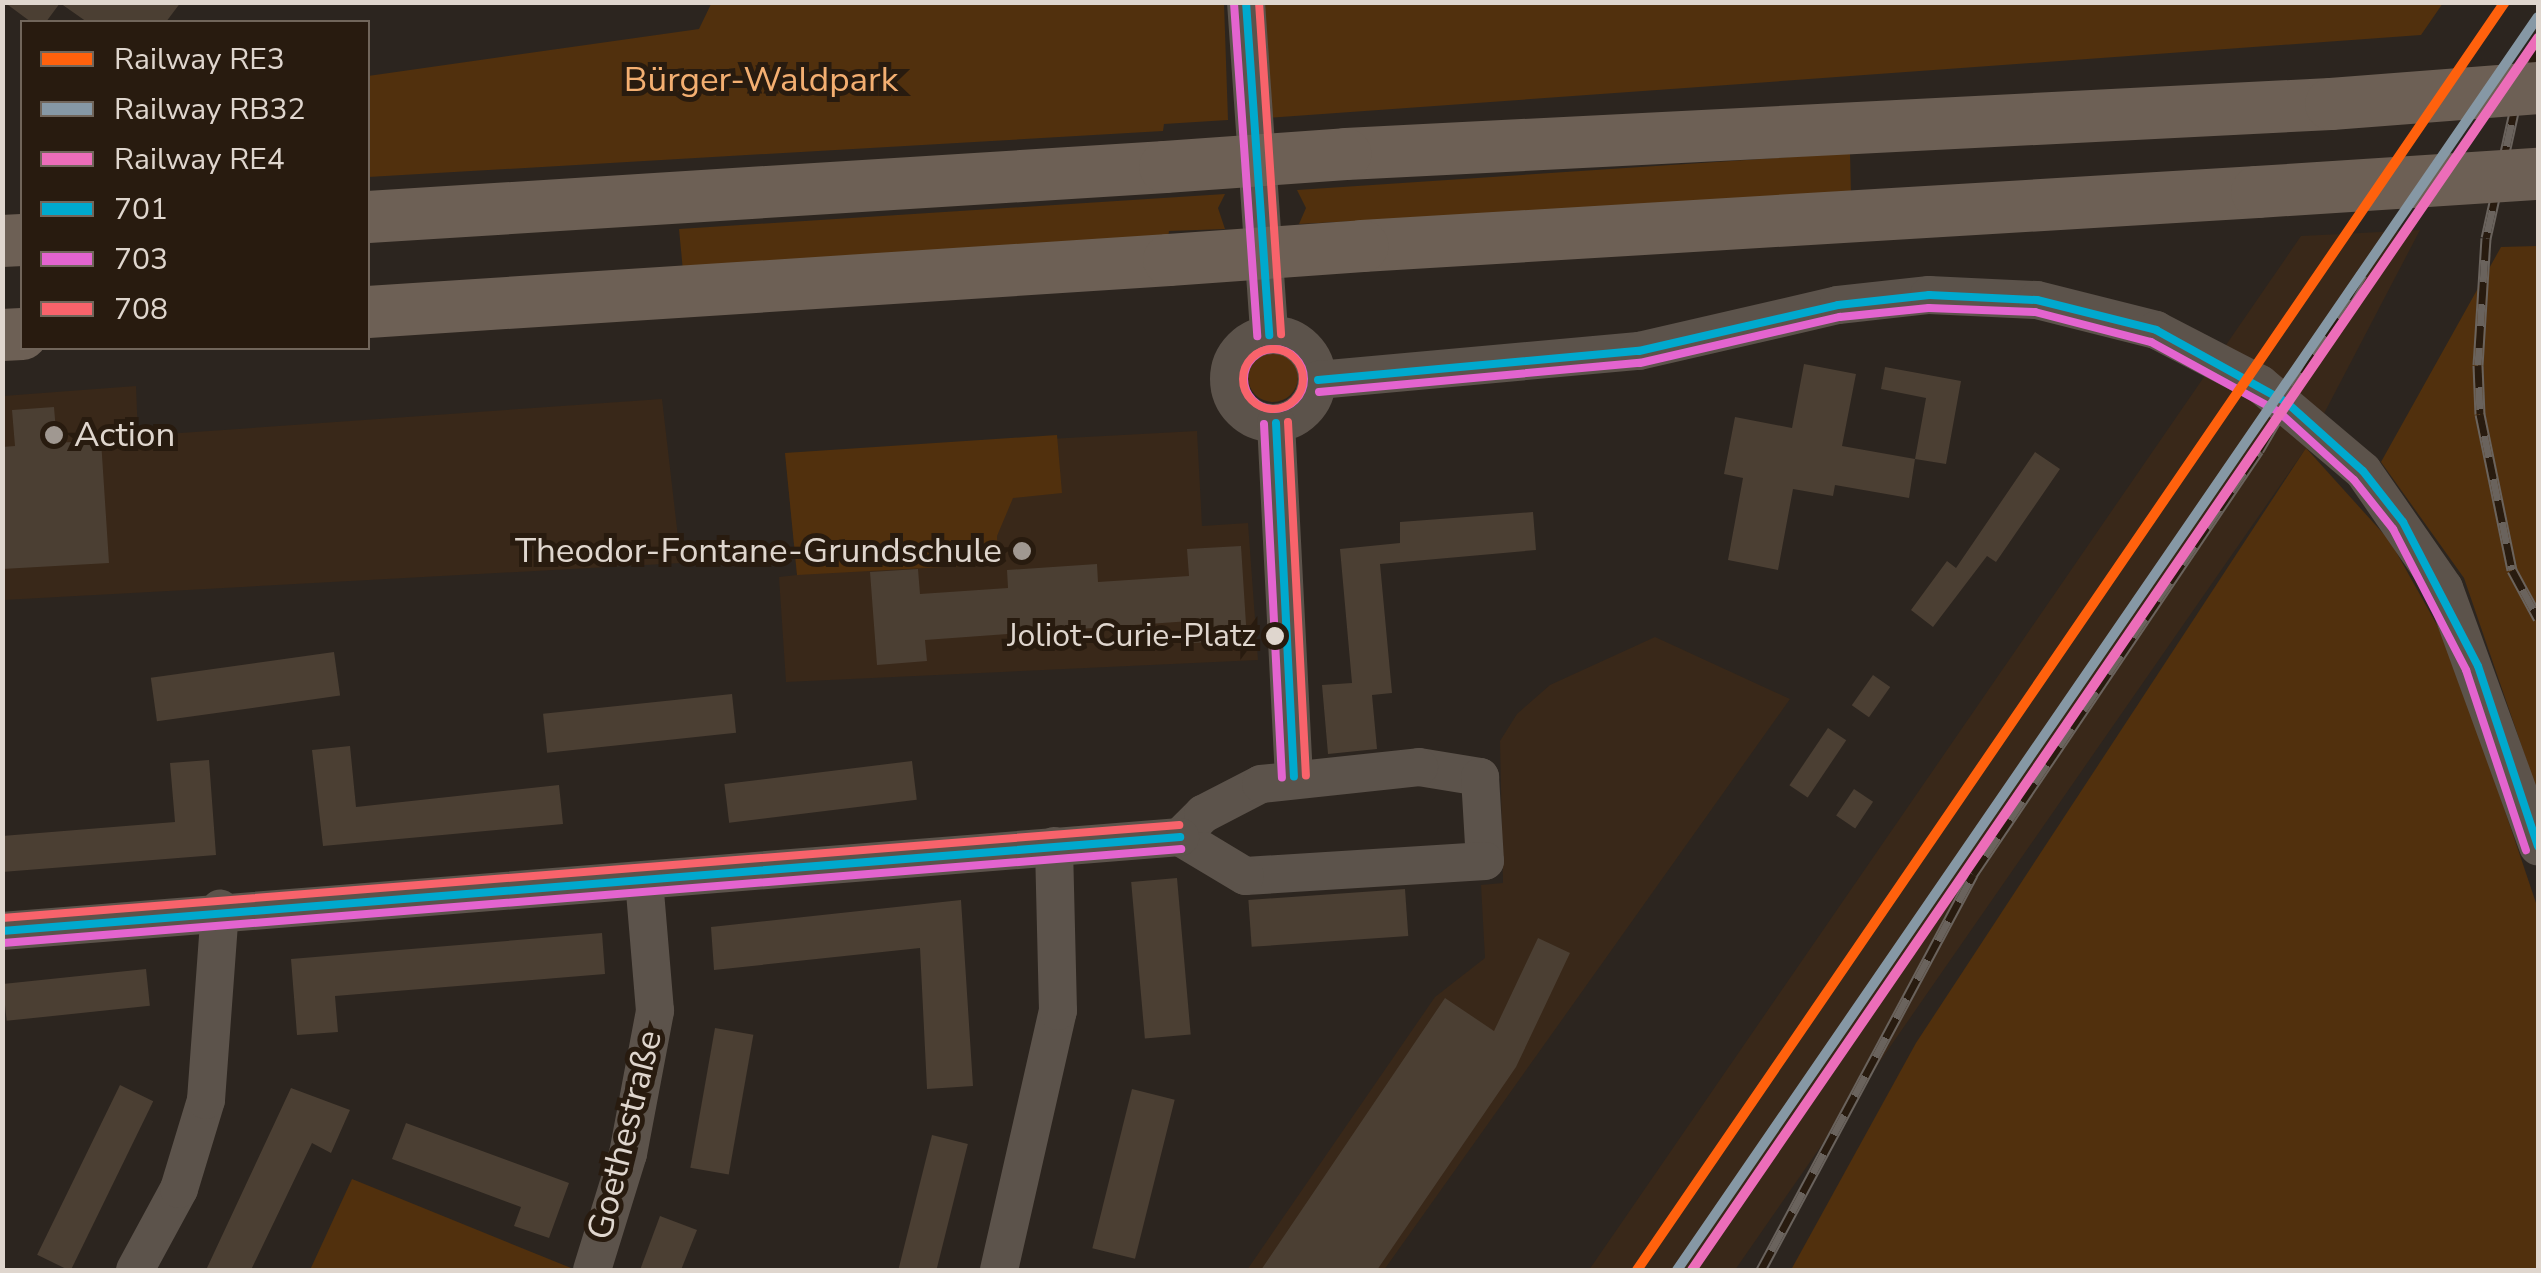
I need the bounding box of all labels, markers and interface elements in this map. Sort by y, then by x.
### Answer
legend [20,20,370,350]
text: Railway RE3 [114,39,285,80]
park label: Bürger-Waldpark [624,59,898,101]
text: Railway RB32 [114,89,306,130]
text: Railway RE4 [114,139,285,180]
text: 701 [114,189,168,230]
text: 703 [114,239,168,280]
text: 708 [114,289,168,330]
place label: Action [74,414,175,456]
marker: Action [43,424,65,446]
place label: Theodor-Fontane-Grundschule [515,530,1002,572]
marker: Theodor-Fontane-Grundschule [1011,540,1033,562]
place label: Joliot-Curie-Platz [1007,617,1256,655]
marker: Joliot-Curie-Platz [1265,626,1285,646]
street label: Goethestraße [579,1026,671,1244]

